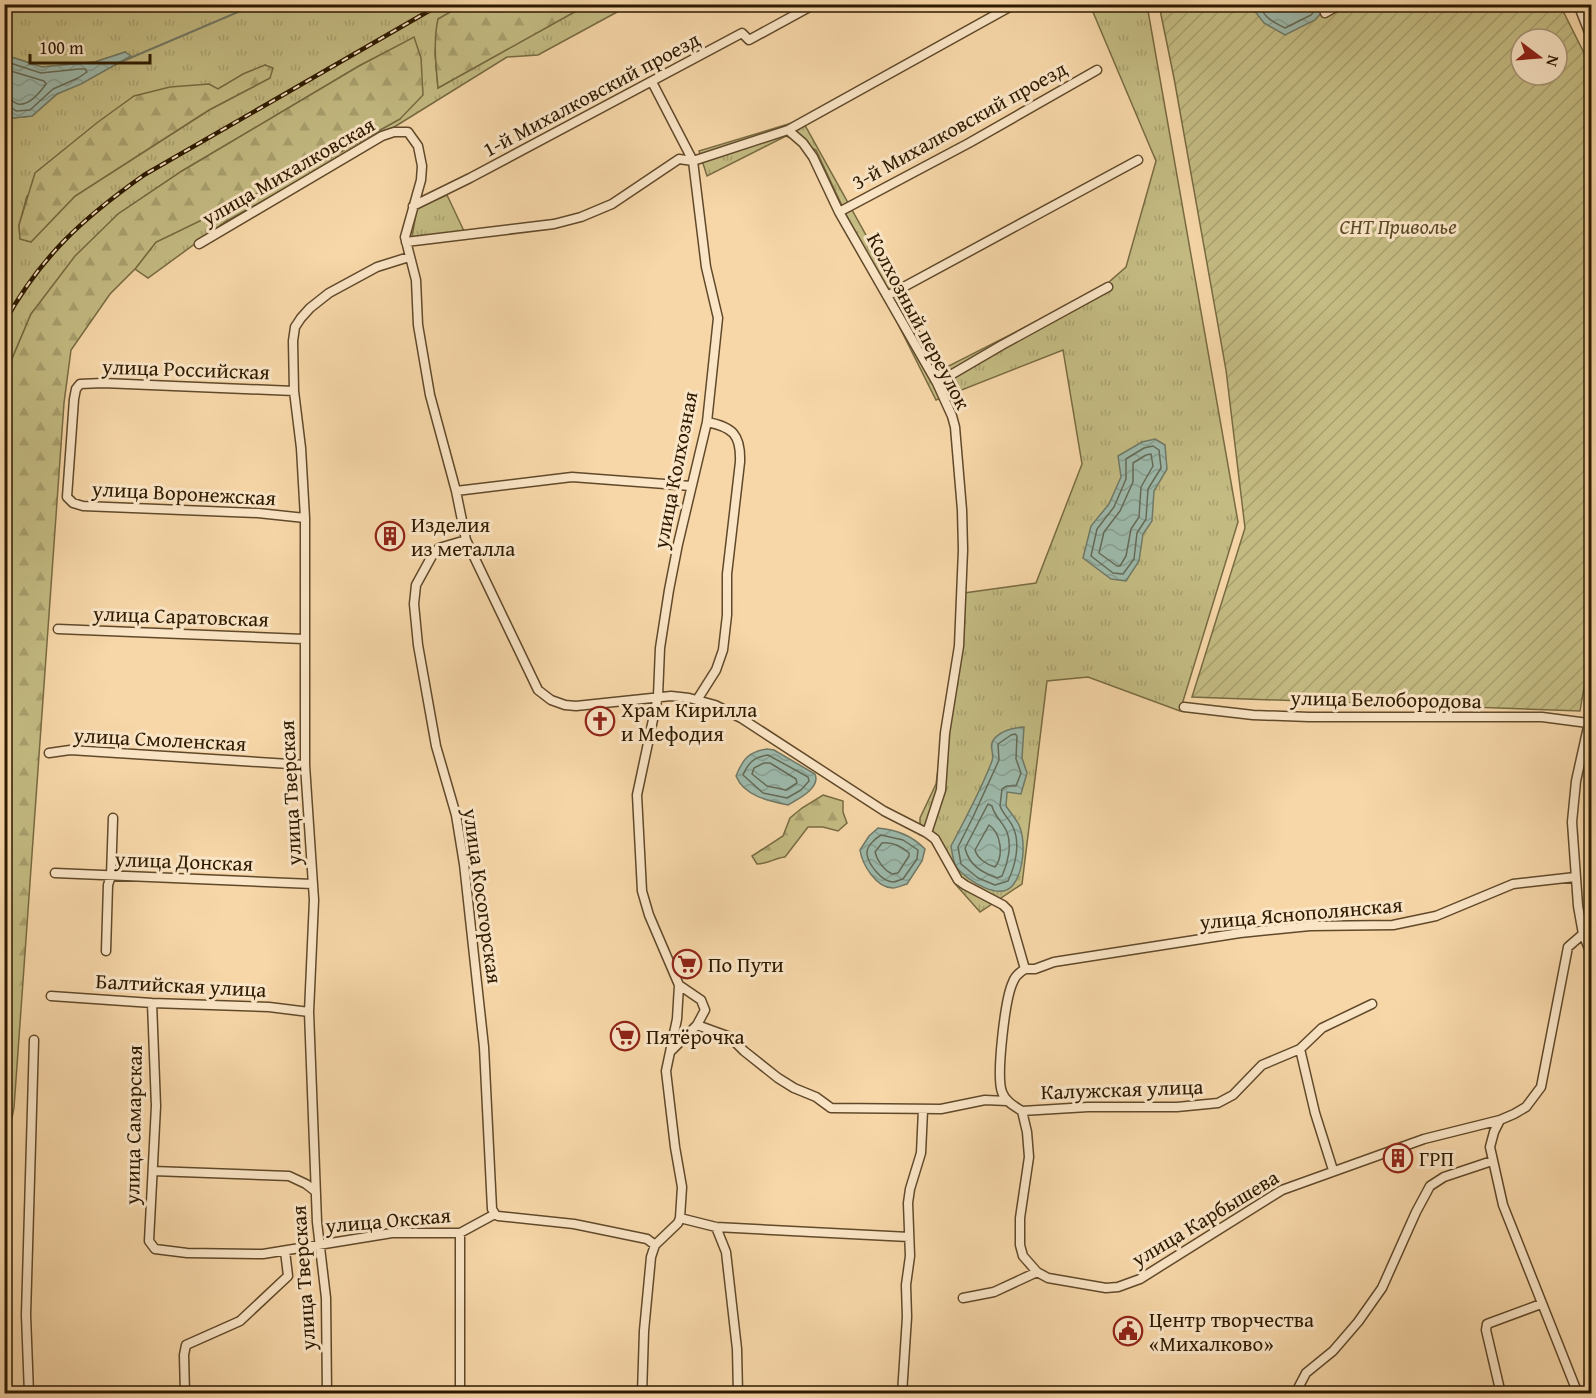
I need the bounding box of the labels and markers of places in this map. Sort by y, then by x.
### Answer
place label: Изделия из металла [411,509,515,564]
building icon: Изделия из металла [374,520,406,552]
place label: Храм Кирилла и Мефодия [621,694,757,749]
church icon: Храм Кирилла и Мефодия [584,705,616,737]
supermarket icon: По Пути [671,948,703,980]
place label: По Пути [708,949,784,980]
supermarket icon: Пятёрочка [609,1020,641,1052]
place label: Пятёрочка [646,1021,744,1052]
building icon: ГРП [1382,1142,1414,1174]
place label: ГРП [1419,1143,1454,1174]
place label: Центр творчества «Михалково» [1149,1304,1314,1359]
public building icon: Центр творчества «Михалково» [1112,1315,1144,1347]

